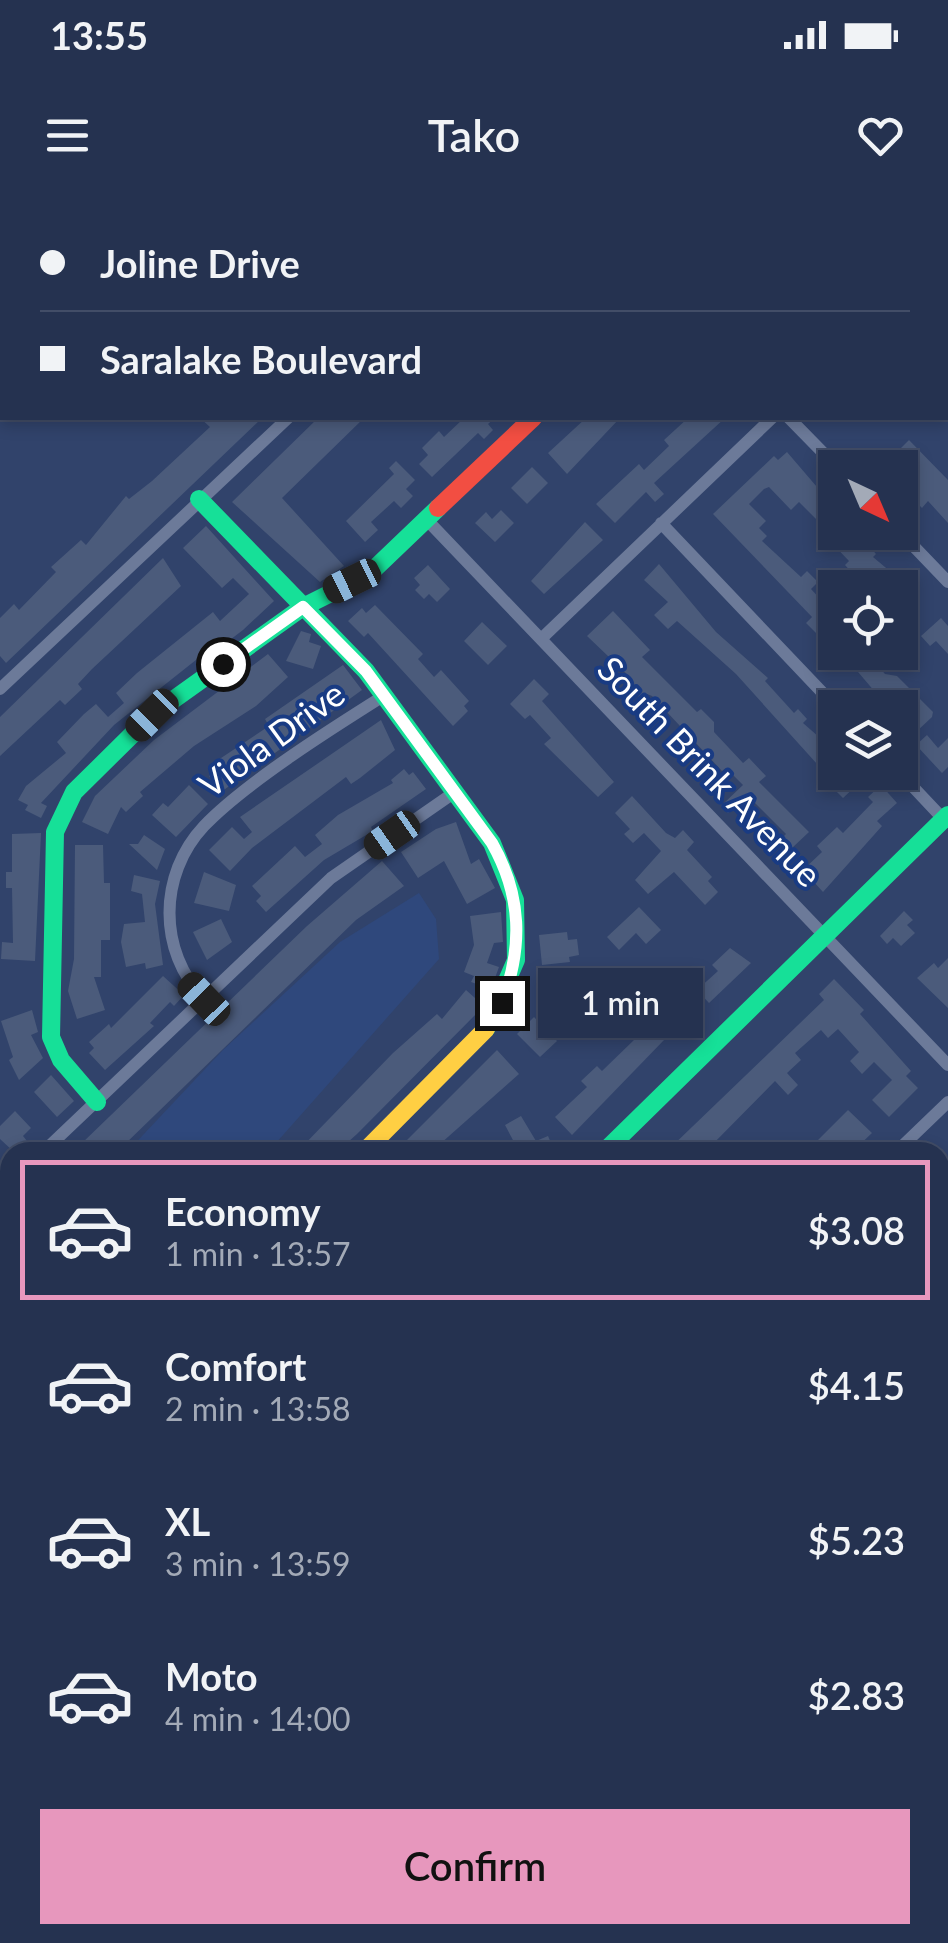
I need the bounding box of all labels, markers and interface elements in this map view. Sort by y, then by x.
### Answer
text: 13:55 [50,12,148,58]
icon: menu [40,108,95,163]
text: Tako [428,108,520,162]
icon: heart [853,108,908,163]
text: Joline Drive [100,240,300,286]
text: Saralake Boulevard [100,336,422,382]
north arrow [818,450,918,550]
map controls [818,450,918,790]
car [318,554,386,608]
button: locate [818,570,918,670]
route start [201,642,246,687]
street label: South Brink Avenue [590,647,831,894]
street label: Viola Drive [190,671,352,805]
car [120,683,184,747]
button: layers [818,690,918,790]
car [359,806,425,864]
car [172,967,236,1031]
callout: 1 min [537,968,702,1038]
route end [480,981,525,1026]
text: 1 min [581,983,660,1022]
icon: car [45,1185,135,1275]
text: Economy [165,1188,320,1234]
text: $3.08 [808,1207,905,1253]
text: 1 min · 13:57 [165,1234,351,1273]
icon: car [45,1340,135,1430]
text: Comfort [165,1343,306,1389]
text: $4.15 [808,1362,905,1408]
text: 2 min · 13:58 [165,1389,351,1428]
icon: car [45,1495,135,1585]
text: XL [165,1498,210,1544]
text: $5.23 [808,1517,905,1563]
text: 3 min · 13:59 [165,1544,351,1583]
icon: car [45,1650,135,1740]
text: Moto [165,1653,258,1699]
text: $2.83 [808,1672,905,1718]
text: 4 min · 14:00 [165,1699,351,1738]
button: Confirm [40,1809,910,1924]

